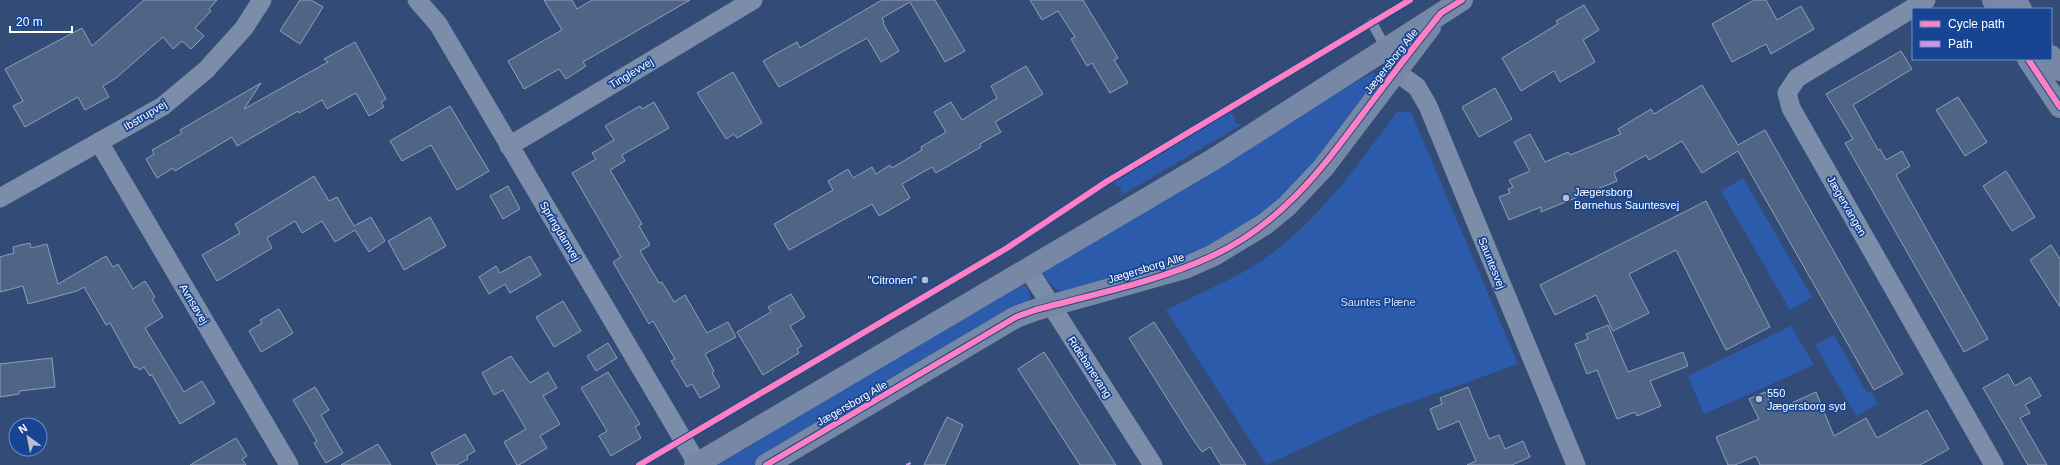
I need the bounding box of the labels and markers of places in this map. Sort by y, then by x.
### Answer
place label: Jægersborg Børnehus Sauntesvej [1574,186,1679,211]
marker: Jægersborg Børnehus Sauntesvej [1561,193,1571,203]
place label: "Citronen" [868,274,917,286]
marker: "Citronen" [920,275,930,285]
place label: 550 Jægersborg syd [1767,387,1846,412]
marker: 550 Jægersborg syd [1754,394,1764,404]

